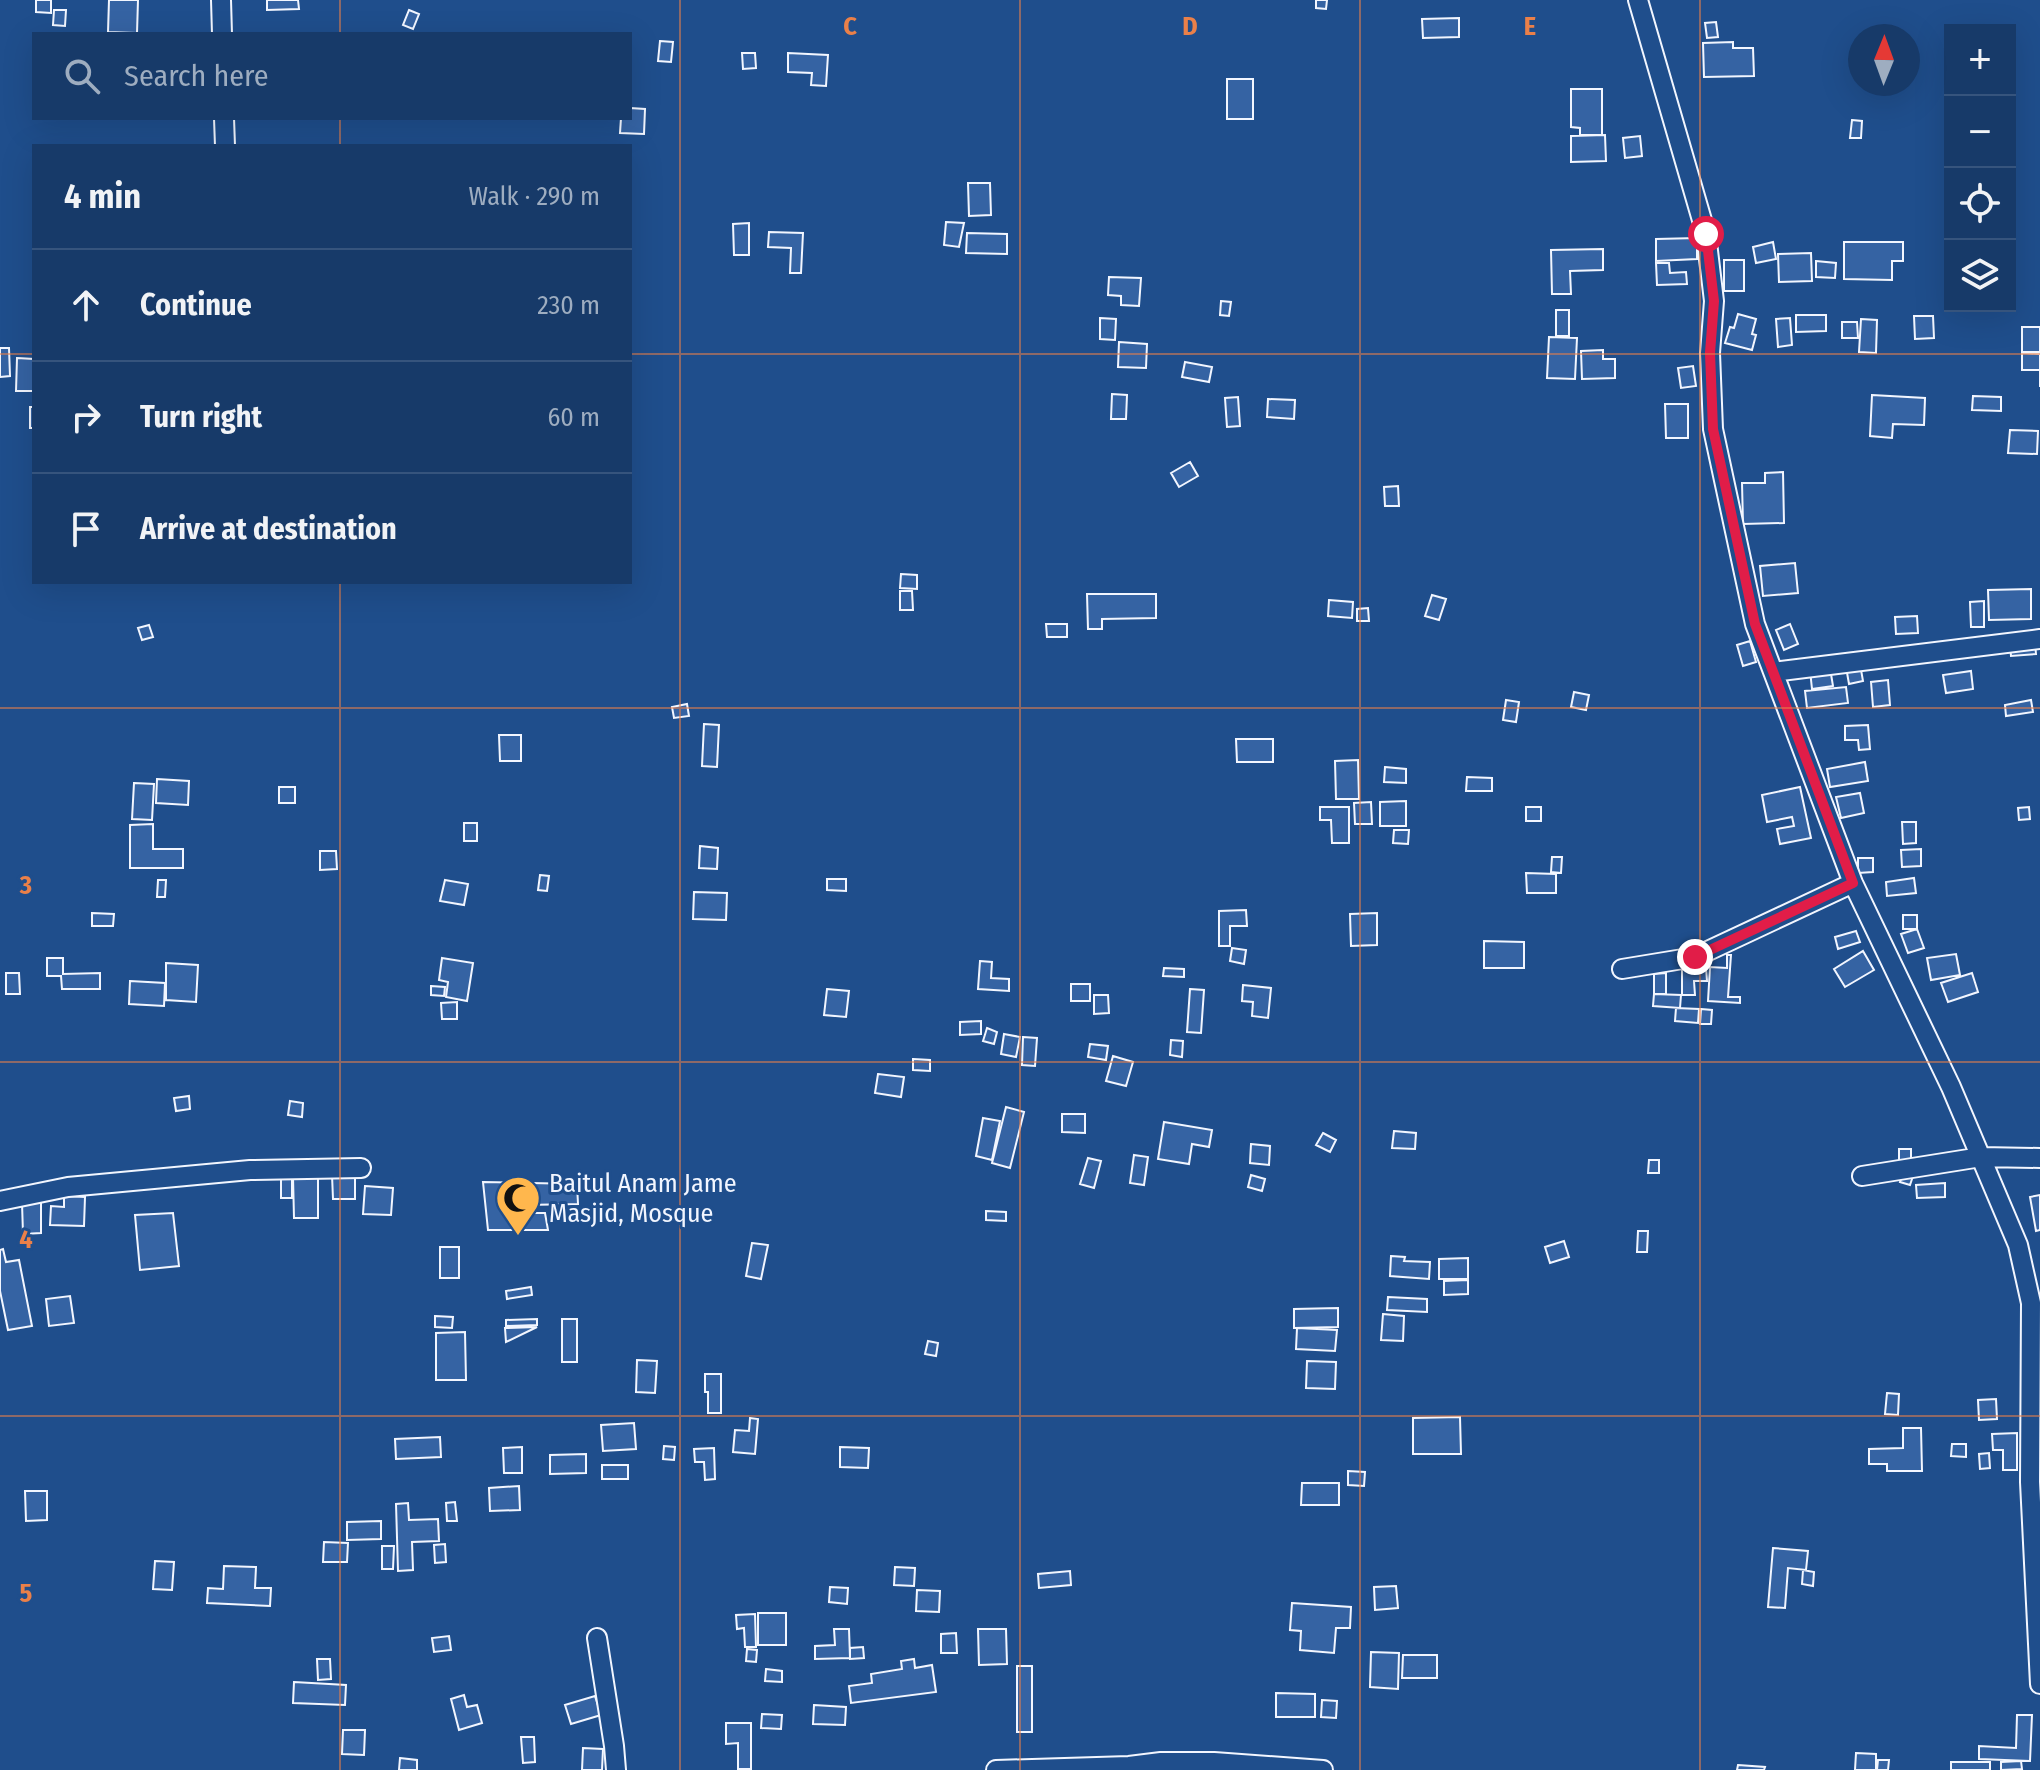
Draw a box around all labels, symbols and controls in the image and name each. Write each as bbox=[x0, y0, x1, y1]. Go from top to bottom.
text: C bbox=[843, 11, 857, 42]
text: D bbox=[1182, 11, 1198, 42]
text: E bbox=[1524, 11, 1536, 42]
north arrow bbox=[1848, 24, 1920, 96]
map controls bbox=[1944, 24, 2016, 312]
button: + bbox=[1944, 24, 2016, 96]
search box bbox=[32, 32, 632, 120]
icon: search bbox=[60, 54, 104, 98]
text: Search here bbox=[124, 58, 269, 94]
button: − bbox=[1944, 96, 2016, 168]
button: locate bbox=[1944, 168, 2016, 240]
text: 4 min bbox=[64, 176, 141, 217]
text: Walk · 290 m bbox=[469, 181, 600, 212]
route start bbox=[1688, 216, 1724, 252]
button: layers bbox=[1944, 240, 2016, 312]
icon: ahead bbox=[64, 283, 108, 327]
text: Continue bbox=[140, 287, 252, 323]
text: 230 m bbox=[537, 290, 600, 321]
icon: right bbox=[64, 395, 108, 439]
text: Turn right bbox=[140, 399, 262, 435]
text: 60 m bbox=[547, 402, 600, 433]
icon: arrive bbox=[64, 507, 108, 551]
text: Arrive at destination bbox=[140, 511, 397, 547]
text: 3 bbox=[19, 870, 32, 901]
route end bbox=[1677, 939, 1713, 975]
place label: Baitul Anam Jame Masjid, Mosque bbox=[549, 1168, 737, 1229]
mosque icon: Baitul Anam Jame Masjid, Mosque bbox=[494, 1174, 542, 1237]
text: 4 bbox=[19, 1224, 33, 1255]
text: 5 bbox=[20, 1578, 33, 1609]

